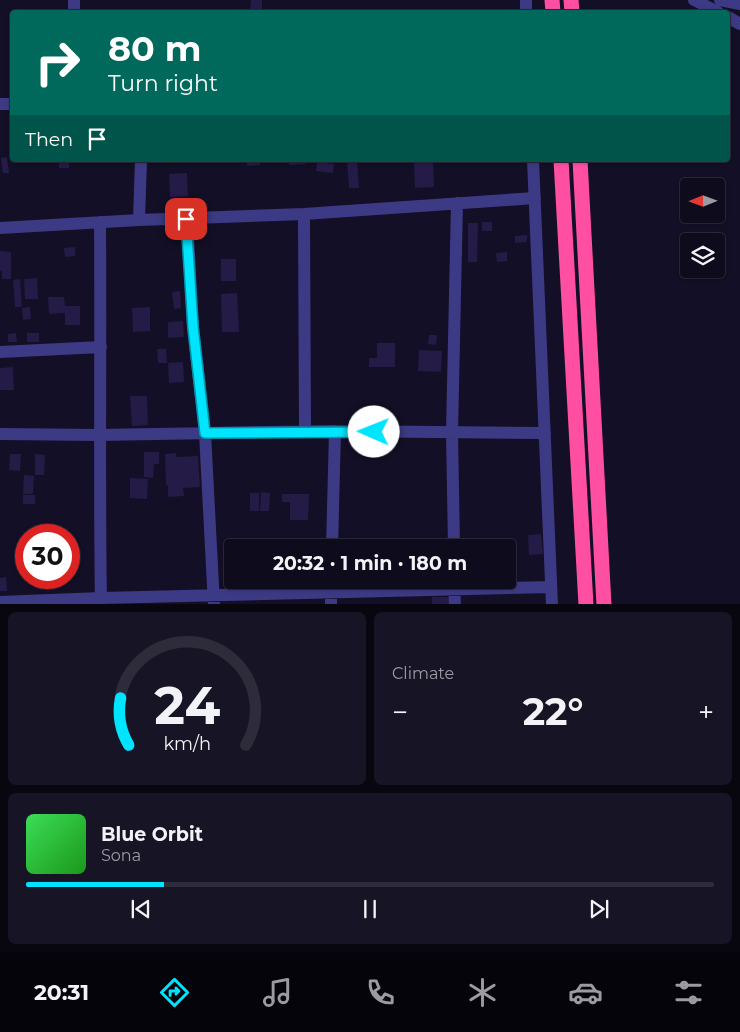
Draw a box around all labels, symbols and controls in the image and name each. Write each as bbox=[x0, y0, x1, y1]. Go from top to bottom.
text: 80 m bbox=[108, 27, 202, 70]
icon: right bbox=[25, 30, 90, 95]
text: Turn right bbox=[108, 70, 218, 97]
icon: arrive bbox=[83, 125, 111, 153]
text: Then bbox=[25, 128, 73, 151]
north arrow bbox=[680, 178, 725, 222]
map controls bbox=[680, 178, 725, 278]
pin bbox=[165, 198, 207, 240]
icon: arrive bbox=[172, 205, 200, 233]
button: layers bbox=[680, 233, 725, 278]
position arrow bbox=[347, 405, 399, 457]
speed limit sign: 30 bbox=[15, 524, 80, 589]
text: 20:32 · 1 min · 180 m bbox=[273, 552, 467, 575]
text: Climate bbox=[392, 664, 454, 683]
text: 24 bbox=[154, 674, 220, 737]
text: 22° bbox=[523, 688, 583, 735]
text: − bbox=[392, 695, 408, 729]
text: + bbox=[698, 695, 714, 729]
text: km/h bbox=[163, 733, 211, 754]
text: Blue Orbit bbox=[101, 823, 203, 846]
text: Sona bbox=[101, 846, 141, 865]
icon: previous bbox=[127, 895, 155, 923]
icon: pause bbox=[356, 895, 384, 923]
icon: next bbox=[585, 895, 613, 923]
icon: directions bbox=[157, 975, 192, 1010]
icon: music bbox=[260, 975, 295, 1010]
icon: phone bbox=[363, 975, 398, 1010]
icon: climate bbox=[465, 975, 500, 1010]
icon: car bbox=[568, 975, 603, 1010]
icon: filters bbox=[671, 975, 706, 1010]
text: 20:31 bbox=[34, 979, 89, 1006]

